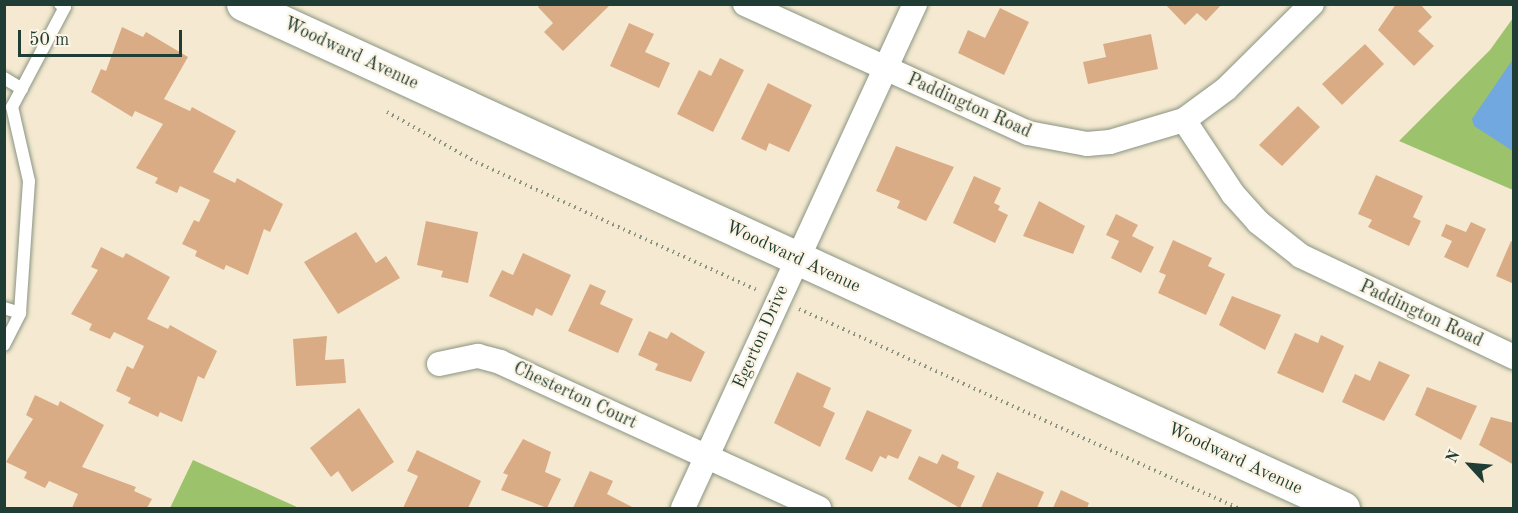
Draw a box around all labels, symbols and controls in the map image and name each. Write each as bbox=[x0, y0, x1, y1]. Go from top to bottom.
street label: Woodward Avenue bbox=[280, 13, 422, 95]
scale bar bbox=[21, 18, 184, 56]
text: 50 m bbox=[29, 31, 69, 49]
street label: Paddington Road bbox=[904, 69, 1034, 143]
street label: Woodward Avenue bbox=[722, 216, 864, 298]
street label: Paddington Road bbox=[1356, 276, 1486, 352]
street label: Egerton Drive bbox=[729, 282, 793, 392]
street label: Chesterton Court bbox=[510, 358, 640, 434]
street label: Woodward Avenue bbox=[1164, 418, 1306, 500]
north arrow bbox=[1440, 435, 1500, 495]
text: N bbox=[1444, 448, 1464, 466]

